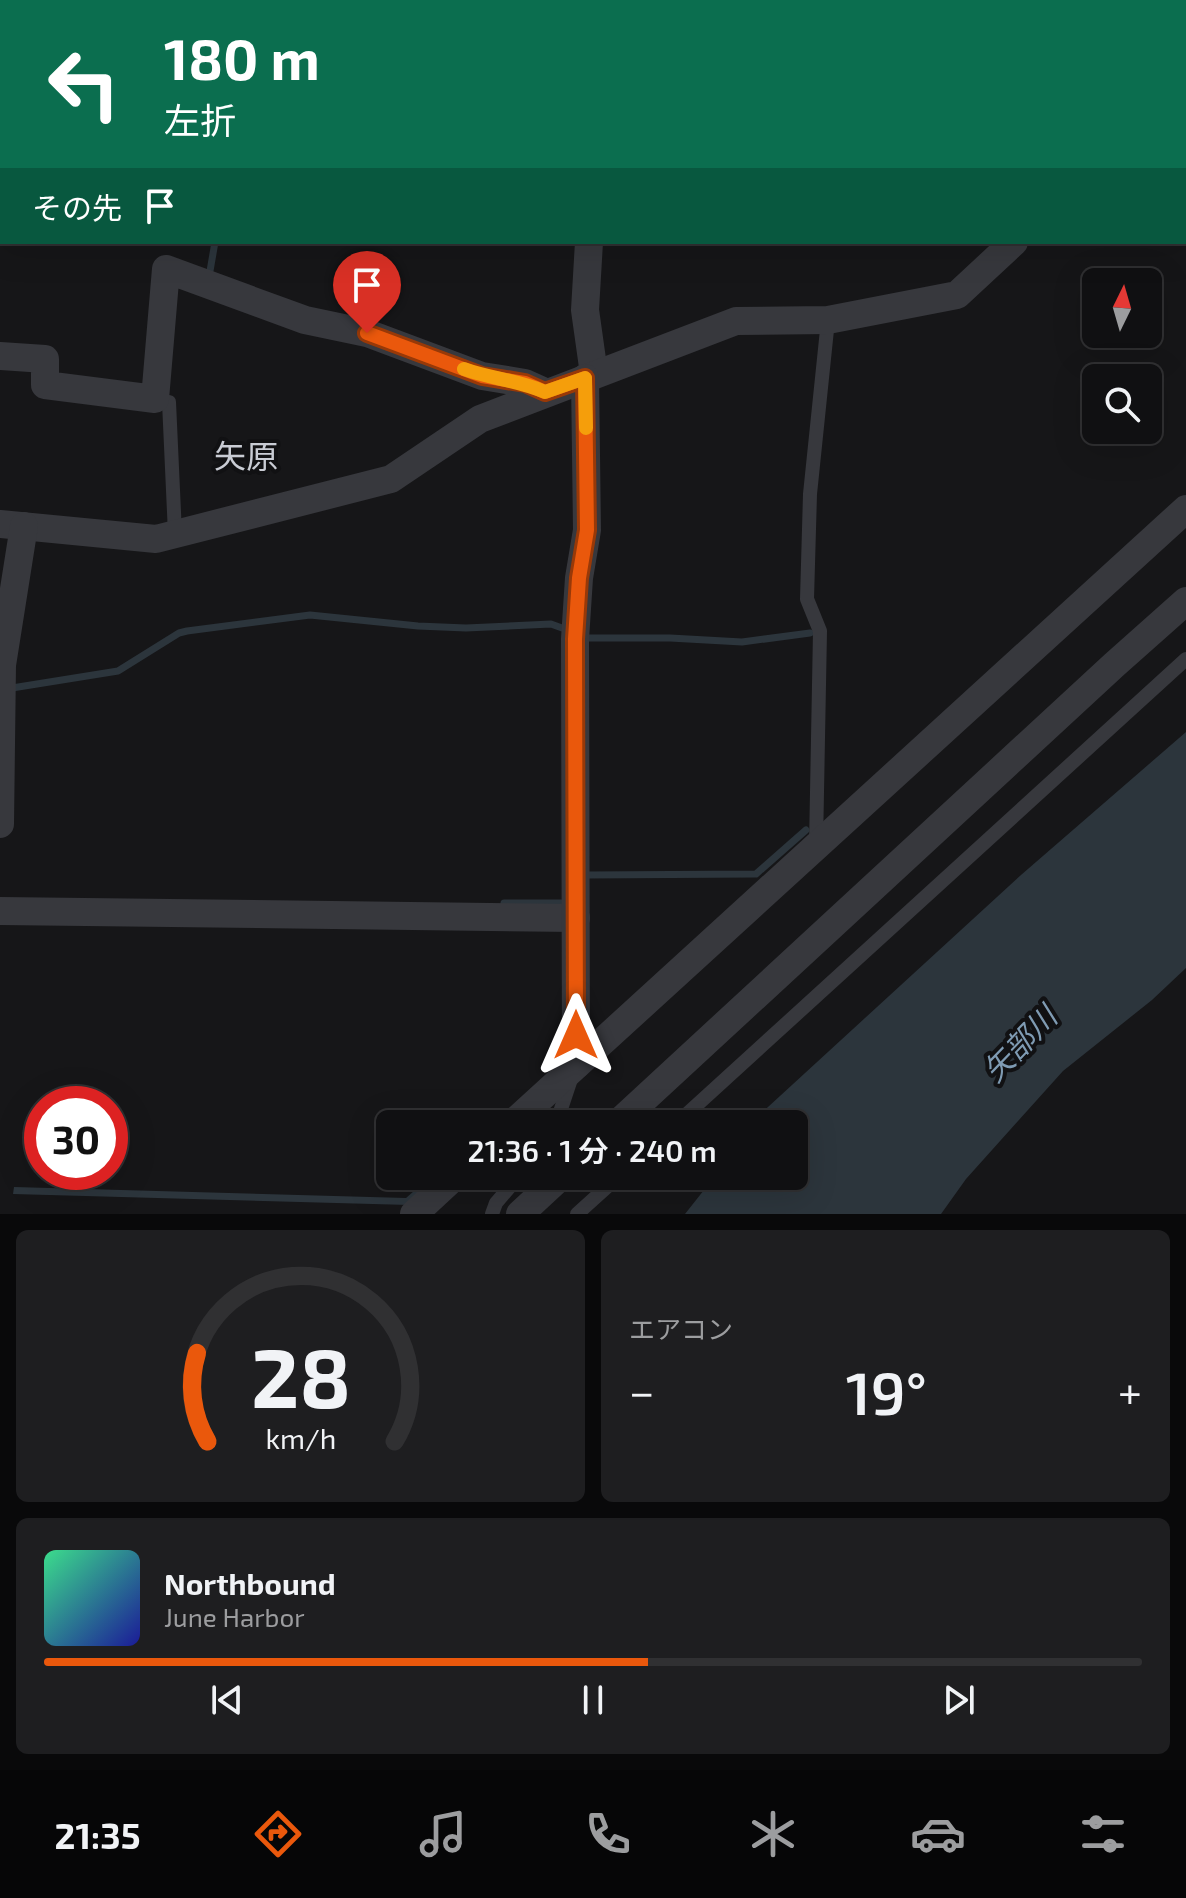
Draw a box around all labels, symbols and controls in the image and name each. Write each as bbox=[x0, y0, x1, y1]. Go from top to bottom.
text: 180 m bbox=[164, 24, 320, 91]
icon: left bbox=[32, 32, 136, 136]
text: 左折 bbox=[164, 98, 236, 141]
icon: arrive bbox=[138, 184, 182, 228]
text: その先 bbox=[32, 189, 122, 225]
pin bbox=[333, 251, 401, 333]
icon: arrive bbox=[345, 263, 389, 307]
north arrow bbox=[1082, 268, 1162, 348]
map controls bbox=[1082, 268, 1162, 444]
button: search bbox=[1082, 364, 1162, 444]
district label: 矢原 bbox=[214, 436, 278, 474]
position arrow bbox=[534, 993, 618, 1077]
water label: 矢部川 bbox=[975, 996, 1065, 1088]
speed limit sign: 30 bbox=[24, 1086, 128, 1190]
text: 21:36 · 1 分 · 240 m bbox=[467, 1132, 717, 1168]
text: エアコン bbox=[629, 1313, 733, 1344]
text: 28 bbox=[250, 1325, 351, 1425]
text: 19° bbox=[846, 1355, 927, 1427]
text: − bbox=[629, 1364, 655, 1417]
text: + bbox=[1118, 1364, 1142, 1417]
text: km/h bbox=[265, 1420, 336, 1455]
text: Northbound bbox=[164, 1565, 336, 1601]
text: June Harbor bbox=[164, 1601, 305, 1632]
icon: previous bbox=[205, 1678, 249, 1722]
icon: pause bbox=[571, 1678, 615, 1722]
icon: next bbox=[937, 1678, 981, 1722]
icon: directions bbox=[250, 1806, 306, 1862]
icon: music bbox=[415, 1806, 471, 1862]
icon: phone bbox=[580, 1806, 636, 1862]
icon: climate bbox=[745, 1806, 801, 1862]
icon: car bbox=[910, 1806, 966, 1862]
icon: filters bbox=[1075, 1806, 1131, 1862]
text: 21:35 bbox=[55, 1813, 141, 1856]

